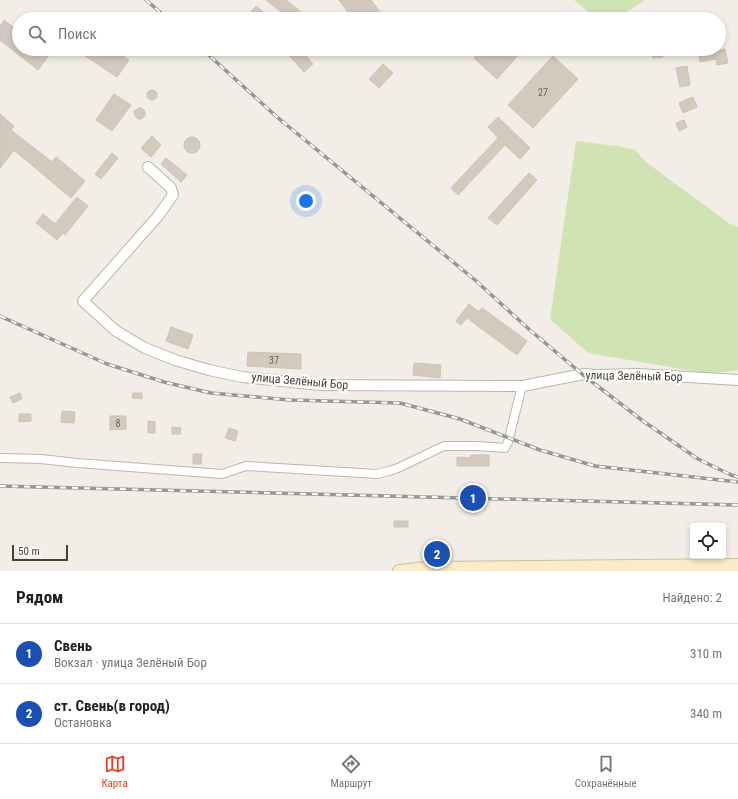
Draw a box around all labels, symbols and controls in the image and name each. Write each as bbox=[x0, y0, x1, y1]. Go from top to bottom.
search box bbox=[12, 12, 726, 56]
icon: search bbox=[26, 23, 48, 45]
text: Поиск bbox=[58, 25, 97, 43]
house number: 27 bbox=[538, 87, 548, 98]
your location bbox=[296, 191, 316, 211]
house number: 37 bbox=[269, 355, 279, 366]
street label: улица Зелёный Бор bbox=[585, 368, 683, 384]
street label: улица Зелёный Бор bbox=[251, 370, 349, 392]
house number: 8 bbox=[116, 418, 121, 429]
pin: 1 bbox=[460, 483, 486, 513]
map controls bbox=[690, 523, 726, 559]
button: locate bbox=[690, 523, 726, 559]
pin: 2 bbox=[424, 539, 450, 569]
scale bar bbox=[12, 543, 68, 562]
text: 50 m bbox=[18, 545, 40, 558]
text: Рядом bbox=[16, 587, 63, 607]
text: Найдено: 2 bbox=[662, 590, 722, 605]
text: Свень bbox=[54, 637, 92, 655]
text: 1 bbox=[26, 646, 32, 661]
text: 310 m bbox=[690, 646, 722, 661]
text: Вокзал · улица Зелёный Бор bbox=[54, 655, 207, 670]
text: ст. Свень(в город) bbox=[54, 697, 170, 715]
text: 2 bbox=[26, 706, 32, 721]
text: 340 m bbox=[690, 706, 722, 721]
text: Остановка bbox=[54, 715, 112, 730]
tab: Карта bbox=[101, 753, 128, 790]
tab: Маршрут bbox=[331, 753, 372, 790]
tab: Сохранённые bbox=[575, 753, 637, 790]

